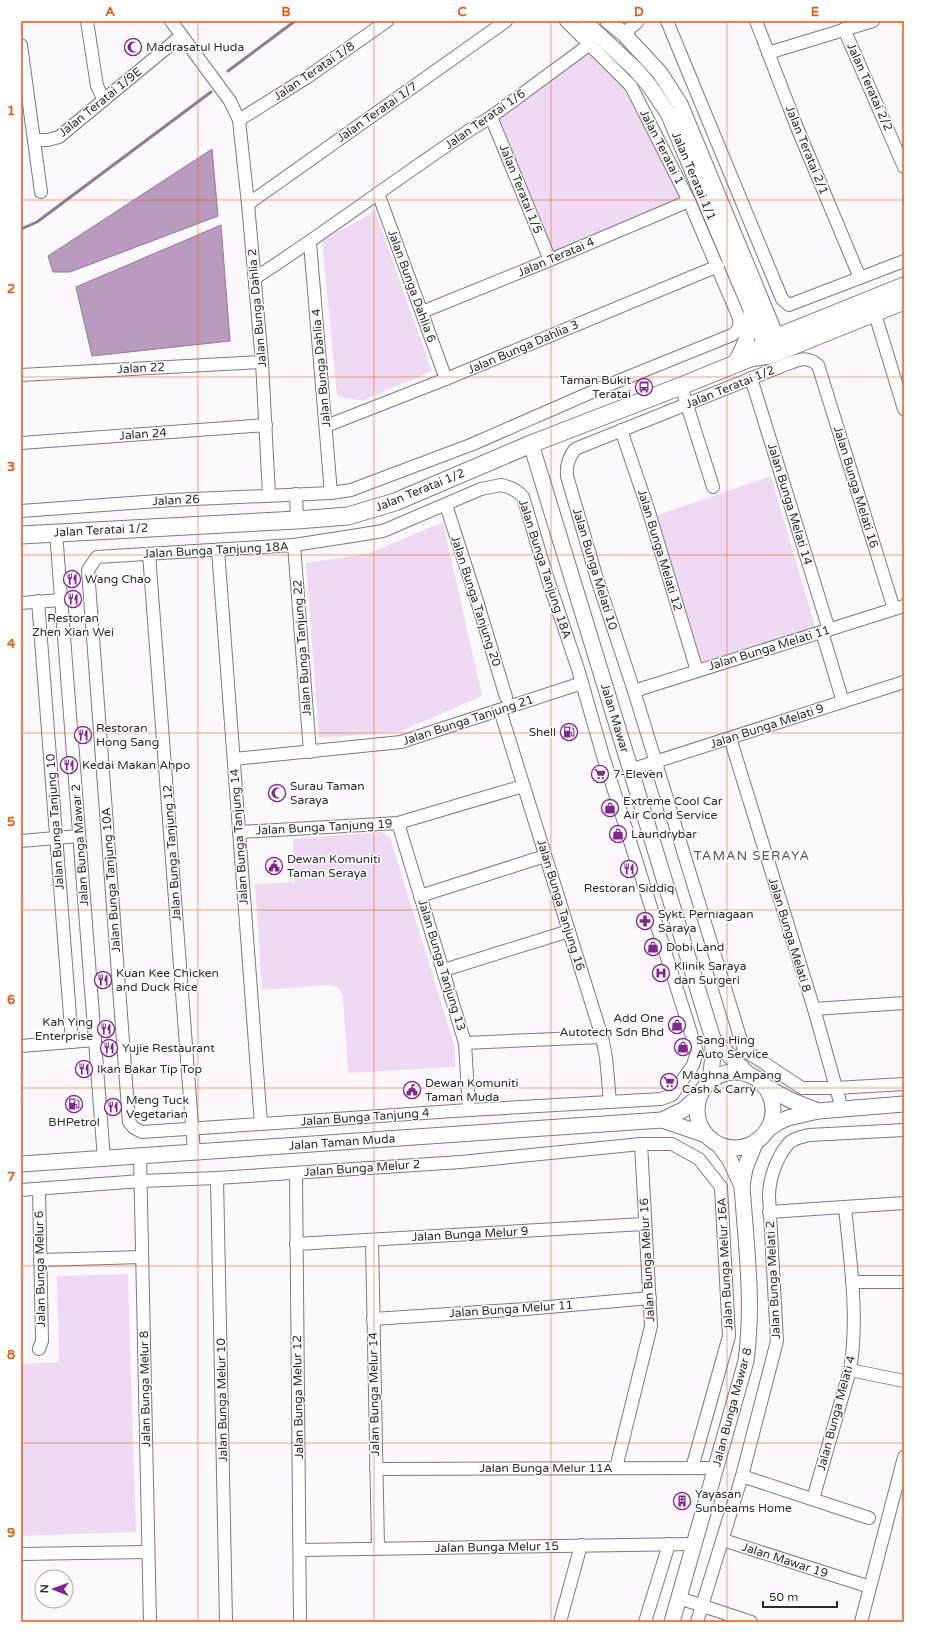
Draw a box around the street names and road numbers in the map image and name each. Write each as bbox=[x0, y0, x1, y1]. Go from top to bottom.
street label: Jalan Teratai 1/8 bbox=[271, 39, 357, 103]
street label: Jalan Teratai 2/2 bbox=[844, 41, 896, 133]
street label: Jalan Teratai 1/9E bbox=[56, 64, 144, 140]
street label: Jalan Teratai 1/7 bbox=[334, 79, 420, 145]
street label: Jalan Teratai 1/6 bbox=[442, 86, 528, 152]
street label: Jalan Teratai 2/1 bbox=[783, 103, 831, 197]
street label: Jalan Teratai 1 bbox=[637, 107, 687, 187]
street label: Jalan Teratai 1/1 bbox=[669, 130, 719, 222]
street label: Jalan Teratai 1/5 bbox=[497, 142, 545, 236]
street label: Jalan Bunga Dahlia 6 bbox=[385, 228, 439, 344]
street label: Jalan Teratai 4 bbox=[516, 234, 597, 279]
street label: Jalan Bunga Dahlia 2 bbox=[245, 248, 269, 368]
street label: Jalan Bunga Dahlia 4 bbox=[309, 308, 333, 428]
street label: Jalan Bunga Dahlia 3 bbox=[465, 317, 581, 377]
street label: Jalan 22 bbox=[117, 360, 165, 376]
street label: Jalan Teratai 1/2 bbox=[683, 363, 777, 411]
street label: Jalan 24 bbox=[119, 425, 168, 443]
street label: Jalan Bunga Melati 16 bbox=[831, 425, 881, 549]
street label: Jalan Bunga Melati 14 bbox=[765, 442, 815, 567]
street label: Jalan Teratai 1/2 bbox=[373, 466, 467, 514]
street label: Jalan Bunga Melati 12 bbox=[635, 488, 685, 612]
street label: Jalan 26 bbox=[152, 492, 200, 508]
street label: Jalan Bunga Tanjung 18A bbox=[516, 498, 574, 640]
street label: Jalan Bunga Melati 10 bbox=[570, 507, 620, 632]
street label: Jalan Teratai 1/2 bbox=[53, 521, 149, 539]
street label: Jalan Bunga Tanjung 20 bbox=[448, 534, 504, 669]
street label: Jalan Bunga Tanjung 18A bbox=[143, 539, 289, 561]
street label: Jalan Bunga Tanjung 22 bbox=[290, 579, 314, 717]
street label: Jalan Bunga Melati 11 bbox=[707, 623, 831, 673]
street label: Jalan Mawar bbox=[598, 682, 632, 755]
street label: Jalan Bunga Tanjung 21 bbox=[401, 692, 535, 748]
street label: Jalan Bunga Melati 9 bbox=[708, 701, 826, 751]
street label: Jalan Bunga Tanjung 10 bbox=[43, 753, 67, 891]
street label: Jalan Bunga Tanjung 14 bbox=[227, 768, 251, 906]
street label: Jalan Bunga Mawar 2 bbox=[69, 783, 91, 907]
street label: Jalan Bunga Tanjung 12 bbox=[160, 784, 184, 922]
street label: Jalan Bunga Tanjung 10A bbox=[99, 807, 123, 953]
street label: Jalan Bunga Tanjung 19 bbox=[255, 816, 393, 838]
street label: Jalan Bunga Tanjung 16 bbox=[534, 838, 588, 972]
street label: Jalan Bunga Melati 8 bbox=[766, 876, 814, 994]
street label: Jalan Bunga Tanjung 13 bbox=[415, 898, 469, 1032]
street label: Jalan Bunga Tanjung 4 bbox=[300, 1105, 430, 1128]
street label: Jalan Taman Muda bbox=[288, 1131, 396, 1153]
street label: Jalan Bunga Melur 2 bbox=[303, 1157, 421, 1179]
street label: Jalan Bunga Melur 16A bbox=[715, 1197, 735, 1331]
street label: Jalan Bunga Melur 16 bbox=[637, 1198, 657, 1322]
street label: Jalan Bunga Melur 6 bbox=[32, 1211, 48, 1327]
street label: Jalan Bunga Melati 2 bbox=[763, 1220, 783, 1340]
street label: Jalan Bunga Melur 9 bbox=[411, 1224, 529, 1244]
street label: Jalan Bunga Melur 11 bbox=[449, 1298, 573, 1320]
street label: Jalan Bunga Melur 8 bbox=[137, 1331, 153, 1447]
street label: Jalan Bunga Melur 14 bbox=[366, 1331, 382, 1456]
street label: Jalan Bunga Melur 12 bbox=[290, 1335, 306, 1459]
street label: Jalan Bunga Melur 10 bbox=[214, 1337, 230, 1462]
street label: Jalan Bunga Mawar 8 bbox=[709, 1346, 755, 1468]
street label: Jalan Bunga Melati 4 bbox=[814, 1353, 858, 1472]
street label: Jalan Bunga Melur 11A bbox=[479, 1461, 613, 1475]
street label: Jalan Bunga Melur 15 bbox=[435, 1539, 559, 1555]
street label: Jalan Mawar 19 bbox=[740, 1539, 830, 1581]

